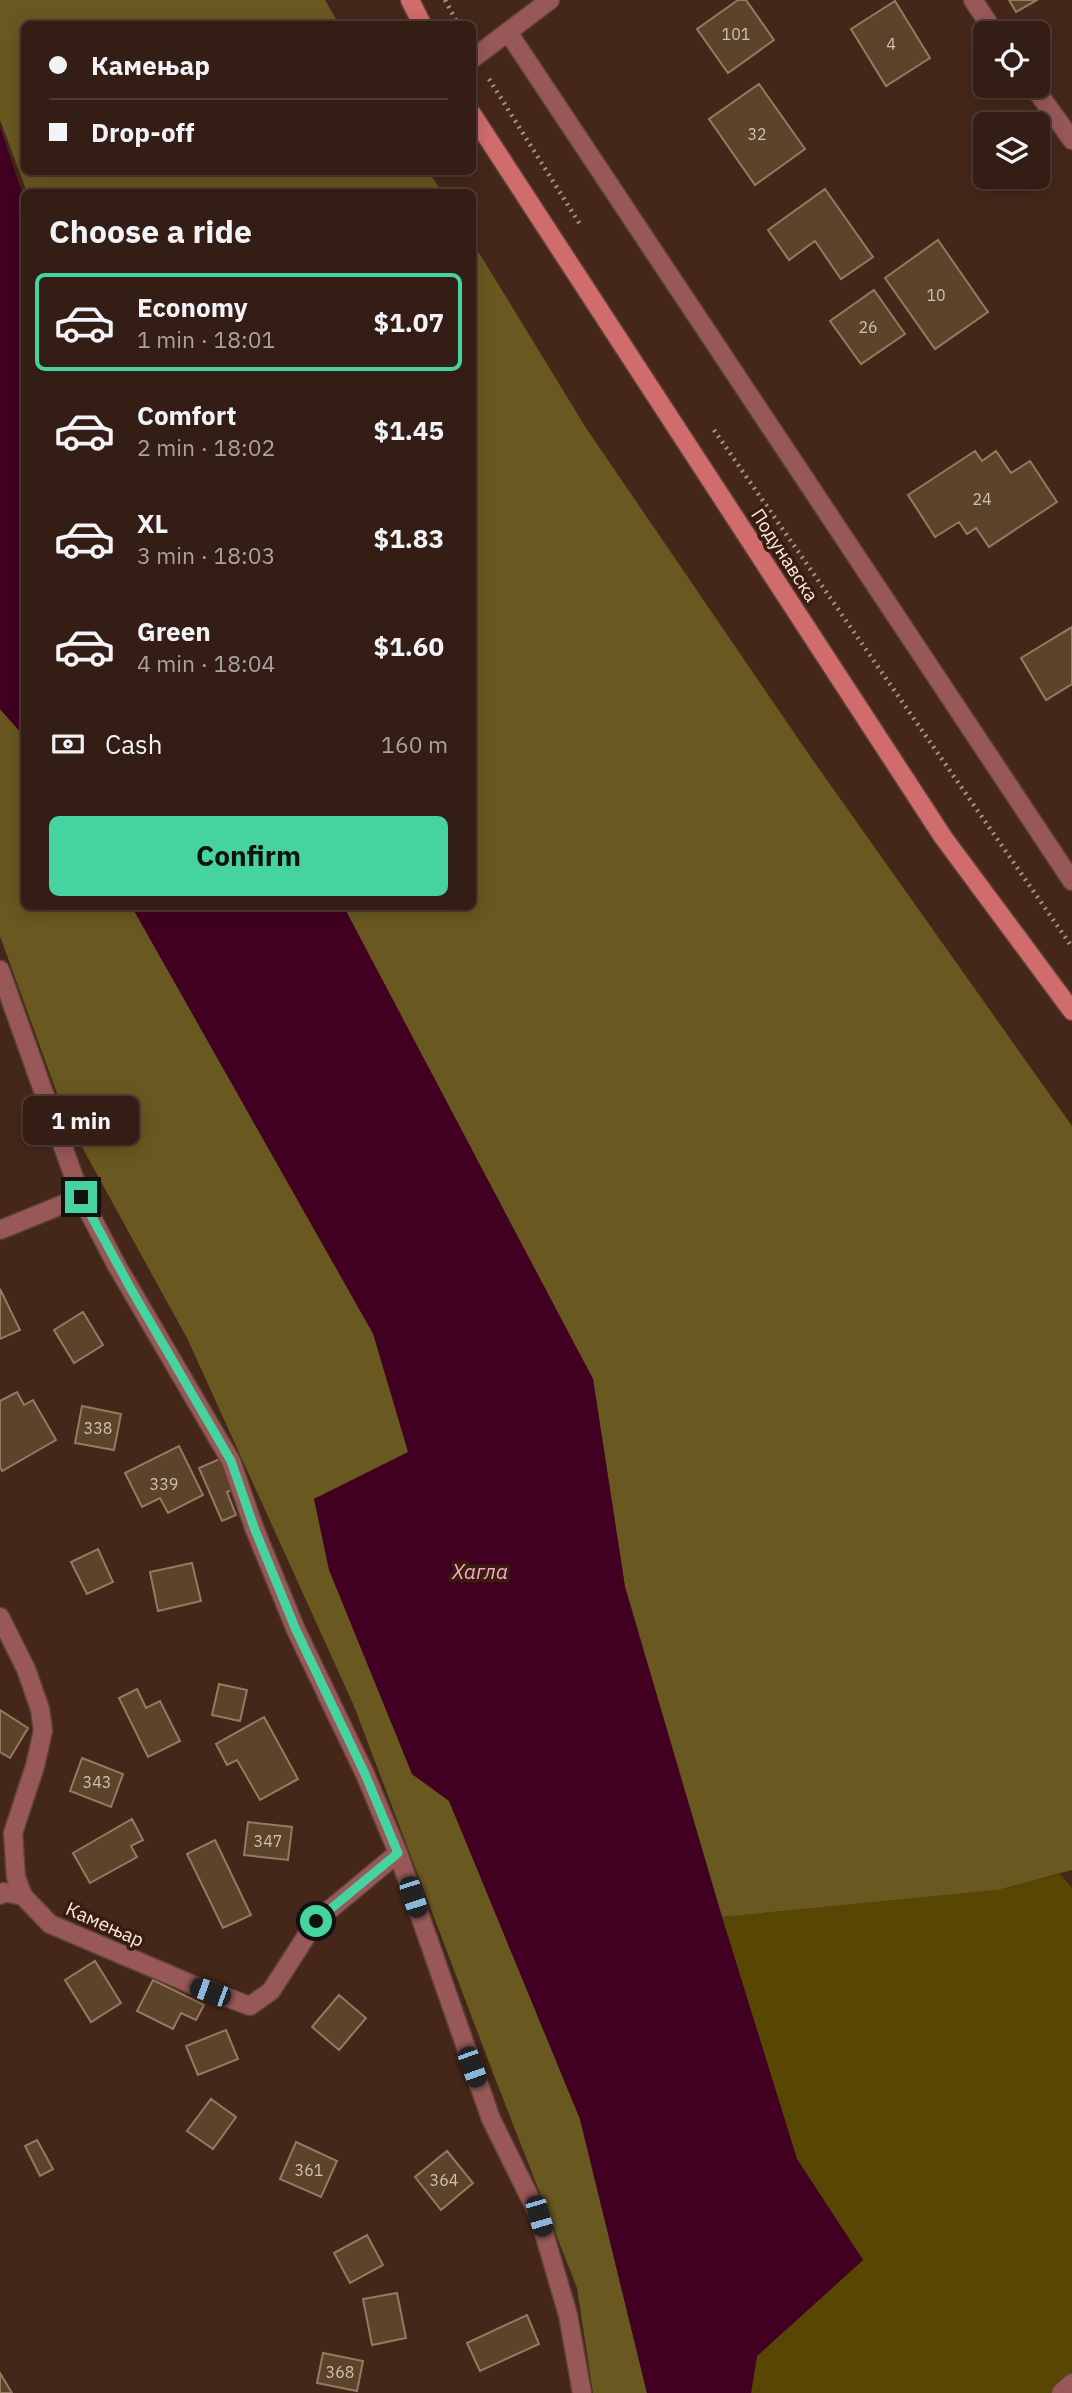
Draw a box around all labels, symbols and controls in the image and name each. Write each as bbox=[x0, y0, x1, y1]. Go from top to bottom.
map controls bbox=[973, 21, 1050, 189]
button: locate bbox=[973, 21, 1050, 98]
house number: 101 bbox=[722, 24, 750, 44]
house number: 4 bbox=[886, 34, 896, 54]
text: Камењар bbox=[91, 48, 210, 82]
button: layers bbox=[973, 112, 1050, 189]
text: Drop-off bbox=[91, 115, 194, 149]
house number: 32 bbox=[747, 124, 767, 144]
text: Choose a ride bbox=[49, 210, 252, 252]
house number: 10 bbox=[926, 285, 946, 305]
text: Economy bbox=[137, 290, 248, 324]
icon: car bbox=[53, 291, 116, 354]
text: $1.07 bbox=[374, 305, 444, 339]
house number: 26 bbox=[858, 317, 878, 337]
text: 1 min · 18:01 bbox=[137, 324, 275, 354]
text: Comfort bbox=[137, 398, 236, 432]
icon: car bbox=[53, 399, 116, 462]
text: $1.45 bbox=[374, 413, 444, 447]
text: 2 min · 18:02 bbox=[137, 432, 275, 462]
house number: 24 bbox=[972, 489, 992, 509]
street label: Подунавска bbox=[746, 504, 824, 606]
text: XL bbox=[137, 506, 168, 540]
icon: car bbox=[53, 507, 116, 570]
text: $1.83 bbox=[374, 521, 444, 555]
text: 3 min · 18:03 bbox=[137, 540, 275, 570]
text: Green bbox=[137, 614, 211, 648]
icon: car bbox=[53, 615, 116, 678]
text: $1.60 bbox=[374, 629, 444, 663]
text: 4 min · 18:04 bbox=[137, 648, 275, 678]
icon: cash bbox=[49, 725, 87, 763]
text: Cash bbox=[105, 727, 162, 761]
text: 160 m bbox=[381, 729, 448, 759]
button: Confirm bbox=[49, 816, 448, 896]
callout: 1 min bbox=[23, 1096, 139, 1144]
text: 1 min bbox=[51, 1105, 111, 1135]
route end bbox=[65, 1181, 97, 1213]
house number: 338 bbox=[84, 1418, 112, 1438]
house number: 339 bbox=[150, 1474, 178, 1494]
water label: Хагла bbox=[451, 1557, 508, 1585]
house number: 343 bbox=[83, 1772, 111, 1792]
house number: 347 bbox=[254, 1831, 282, 1851]
car bbox=[397, 1874, 430, 1920]
street label: Камењар bbox=[62, 1896, 148, 1952]
route start bbox=[300, 1905, 332, 1937]
car bbox=[187, 1975, 234, 2009]
car bbox=[455, 2044, 490, 2090]
house number: 361 bbox=[295, 2160, 323, 2180]
house number: 364 bbox=[430, 2170, 458, 2190]
car bbox=[524, 2193, 555, 2239]
house number: 368 bbox=[326, 2362, 354, 2382]

